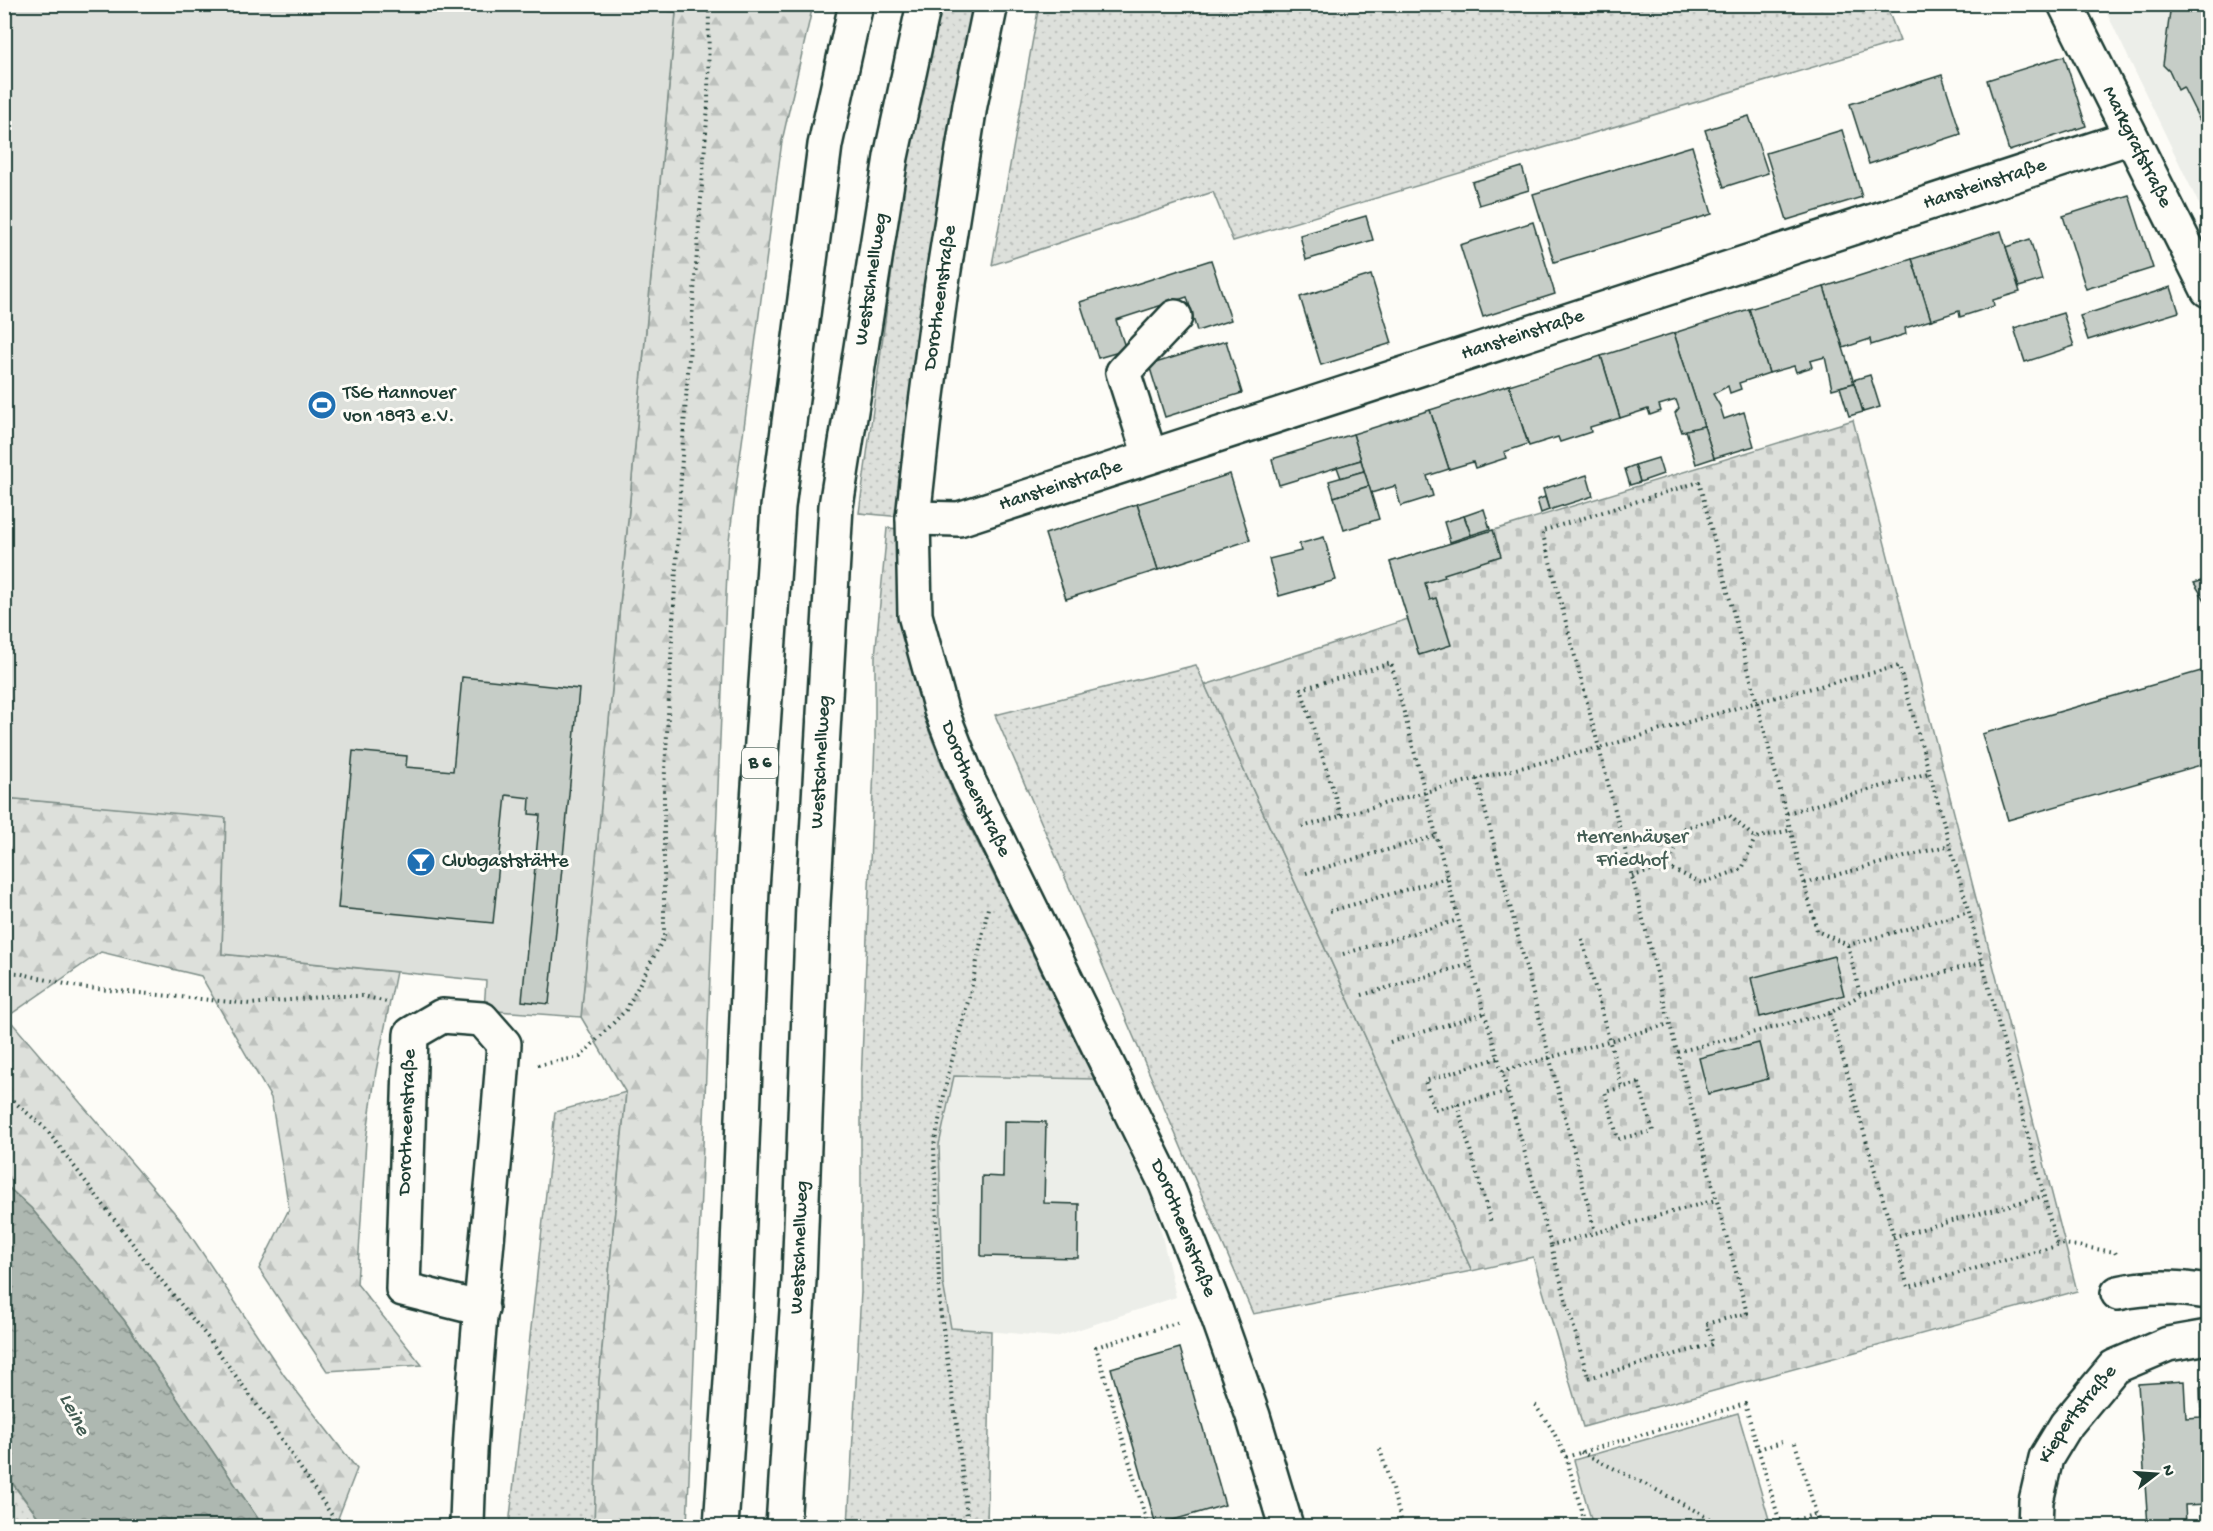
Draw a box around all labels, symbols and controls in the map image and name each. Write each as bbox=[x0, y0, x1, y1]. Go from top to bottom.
street label: Markgrafstraße bbox=[2097, 82, 2177, 212]
street label: Hansteinstraße bbox=[1920, 154, 2050, 215]
street label: Westschnellweg bbox=[850, 211, 894, 347]
street label: Dorotheenstraße bbox=[919, 223, 963, 374]
street label: Hansteinstraße bbox=[1458, 304, 1588, 366]
place label: TSG Hannover von 1893 e.V. bbox=[342, 383, 457, 429]
sports icon: TSG Hannover von 1893 e.V. bbox=[306, 389, 338, 421]
street label: Hansteinstraße bbox=[996, 455, 1126, 517]
street label: Westschnellweg bbox=[806, 695, 837, 829]
street label: Dorotheenstraße bbox=[934, 716, 1016, 861]
road number: B 6 bbox=[742, 748, 778, 778]
park label: Herrenhäuser Friedhof bbox=[1576, 827, 1690, 873]
bar icon: Clubgaststätte bbox=[405, 846, 437, 878]
place label: Clubgaststätte bbox=[442, 851, 569, 874]
street label: Dorotheenstraße bbox=[394, 1048, 422, 1197]
street label: Dorotheenstraße bbox=[1143, 1154, 1221, 1301]
street label: Westschnellweg bbox=[785, 1180, 814, 1315]
street label: Kiepertstraße bbox=[2034, 1360, 2122, 1468]
water label: Leine bbox=[52, 1390, 95, 1441]
north arrow bbox=[2126, 1444, 2186, 1504]
text: N bbox=[2156, 1463, 2178, 1479]

